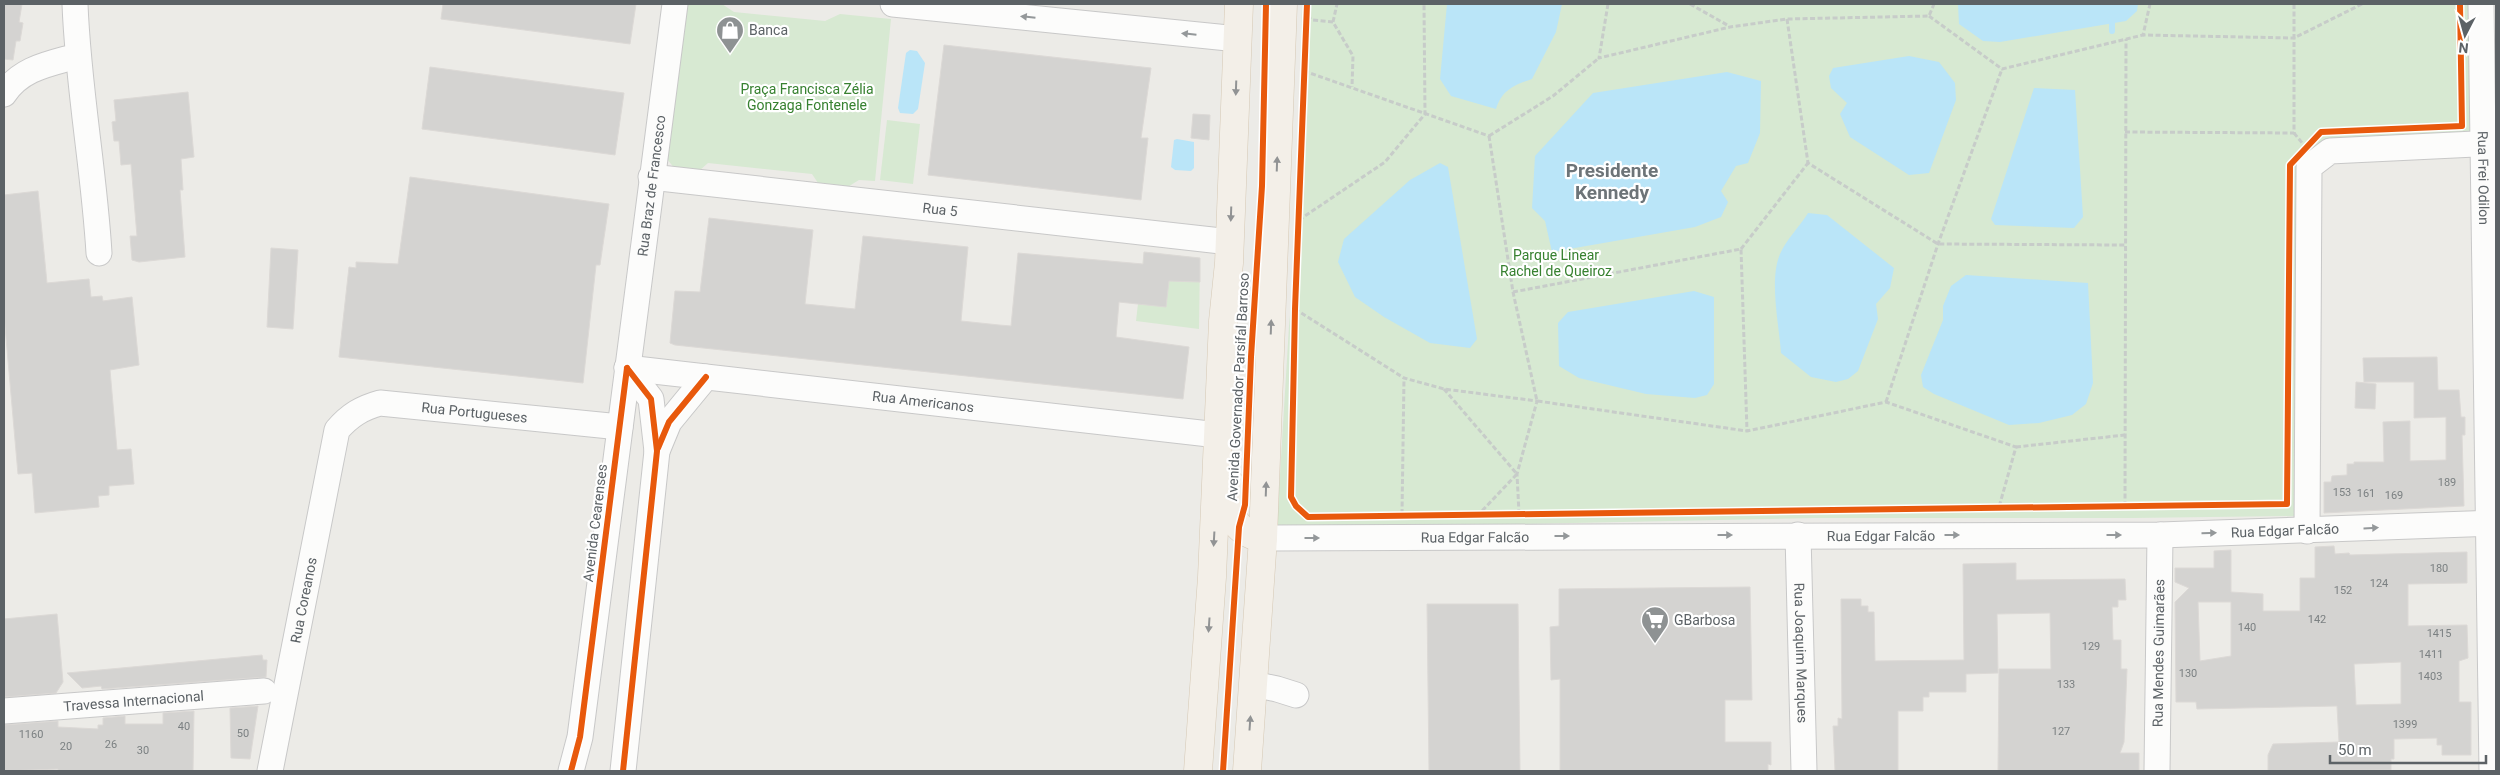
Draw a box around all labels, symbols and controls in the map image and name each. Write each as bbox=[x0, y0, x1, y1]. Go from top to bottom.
north arrow bbox=[2440, 10, 2490, 60]
one-way arrow bbox=[1020, 13, 1036, 21]
shop icon: Banca bbox=[715, 15, 745, 54]
place label: Banca bbox=[749, 22, 788, 38]
one-way arrow bbox=[1181, 30, 1197, 38]
text: N bbox=[2458, 39, 2469, 56]
one-way arrow bbox=[1232, 80, 1240, 96]
park label: Praça Francisca Zélia Gonzaga Fontenele bbox=[740, 81, 874, 113]
street label: Rua Braz de Francesco bbox=[634, 114, 669, 257]
street label: Rua Frei Odilon bbox=[2475, 131, 2492, 225]
one-way arrow bbox=[1274, 156, 1282, 172]
district label: Presidente Kennedy bbox=[1566, 159, 1658, 204]
street label: Rua 5 bbox=[922, 200, 959, 219]
one-way arrow bbox=[1226, 207, 1234, 223]
park label: Parque Linear Rachel de Queiroz bbox=[1500, 247, 1612, 279]
street label: Avenida Governador Parsifal Barroso bbox=[1224, 272, 1252, 502]
one-way arrow bbox=[1268, 319, 1276, 335]
street label: Rua Americanos bbox=[871, 388, 975, 415]
street label: Rua Portugueses bbox=[421, 399, 528, 426]
street label: Avenida Cearenses bbox=[580, 463, 610, 583]
house number: 189 bbox=[2438, 476, 2456, 489]
one-way arrow bbox=[1262, 481, 1270, 497]
house number: 153 bbox=[2333, 486, 2351, 499]
house number: 161 bbox=[2357, 487, 2375, 500]
house number: 169 bbox=[2385, 489, 2403, 502]
street label: Rua Edgar Falcão bbox=[2230, 521, 2339, 540]
one-way arrow bbox=[2363, 524, 2379, 532]
street label: Rua Edgar Falcão bbox=[1827, 528, 1935, 544]
street label: Rua Edgar Falcão bbox=[1421, 529, 1529, 545]
one-way arrow bbox=[2201, 529, 2217, 537]
one-way arrow bbox=[1209, 531, 1217, 547]
one-way arrow bbox=[1717, 531, 1733, 539]
one-way arrow bbox=[1944, 531, 1960, 539]
one-way arrow bbox=[2107, 531, 2123, 539]
one-way arrow bbox=[1554, 532, 1570, 540]
one-way arrow bbox=[1304, 534, 1320, 542]
street label: Rua Coreanos bbox=[287, 556, 320, 645]
house number: 180 bbox=[2430, 562, 2448, 575]
house number: 124 bbox=[2370, 577, 2388, 590]
street label: Rua Mendes Guimarães bbox=[2150, 579, 2167, 727]
street label: Rua Joaquim Marques bbox=[1791, 583, 1811, 723]
house number: 152 bbox=[2334, 584, 2352, 597]
supermarket icon: GBarbosa bbox=[1640, 605, 1670, 644]
place label: GBarbosa bbox=[1674, 612, 1735, 628]
house number: 142 bbox=[2308, 613, 2326, 626]
one-way arrow bbox=[1204, 617, 1212, 633]
house number: 140 bbox=[2238, 621, 2256, 634]
house number: 1415 bbox=[2427, 627, 2451, 640]
house number: 129 bbox=[2082, 640, 2100, 653]
house number: 1411 bbox=[2419, 648, 2443, 661]
house number: 130 bbox=[2179, 667, 2197, 680]
house number: 1403 bbox=[2418, 670, 2442, 683]
house number: 133 bbox=[2057, 678, 2075, 691]
street label: Travessa Internacional bbox=[63, 688, 204, 714]
one-way arrow bbox=[1247, 714, 1255, 730]
house number: 1399 bbox=[2393, 718, 2417, 731]
house number: 40 bbox=[178, 720, 190, 733]
house number: 127 bbox=[2052, 725, 2070, 738]
house number: 50 bbox=[237, 727, 249, 740]
house number: 1160 bbox=[19, 728, 43, 741]
scale bar bbox=[2330, 732, 2486, 764]
house number: 26 bbox=[105, 738, 117, 751]
house number: 20 bbox=[60, 740, 72, 753]
text: 50 m bbox=[2338, 741, 2372, 759]
house number: 30 bbox=[137, 744, 149, 757]

